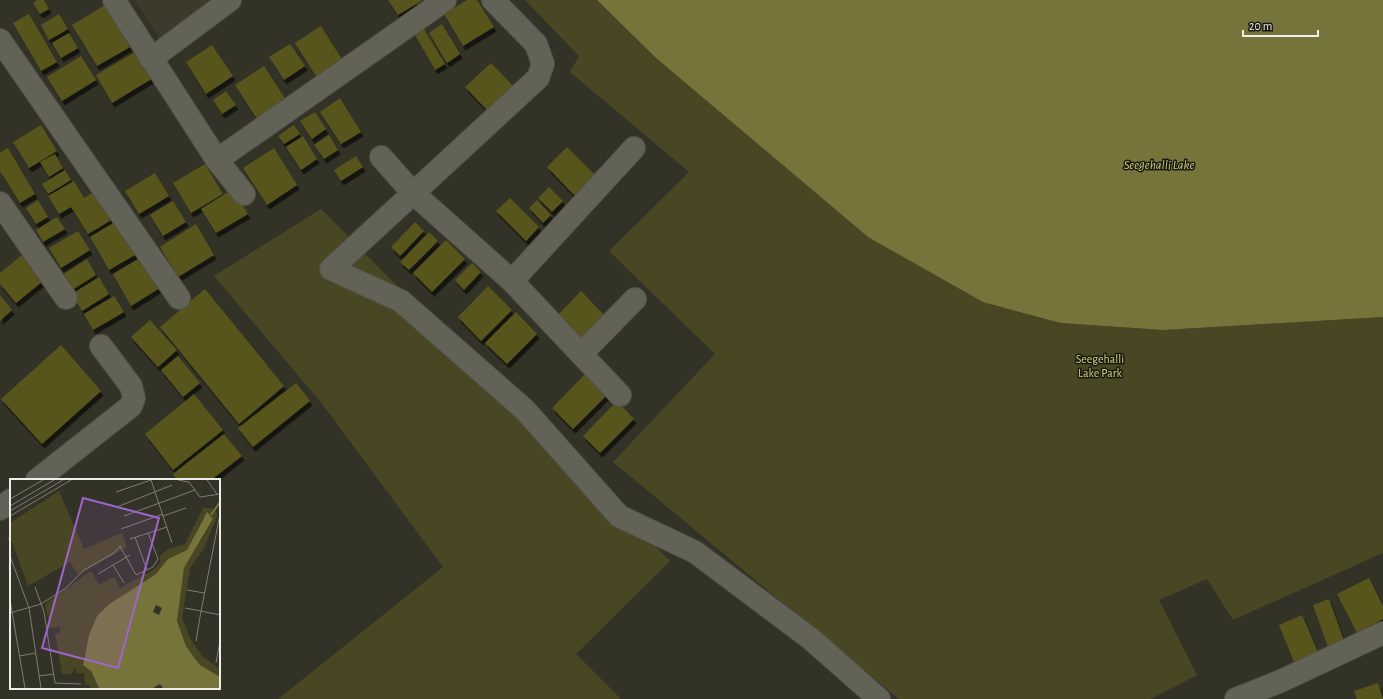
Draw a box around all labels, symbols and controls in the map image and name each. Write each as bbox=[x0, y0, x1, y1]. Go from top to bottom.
scale bar bbox=[1243, 12, 1318, 38]
text: 20 m bbox=[1249, 20, 1272, 32]
water label: Seegehalli Lake bbox=[1124, 159, 1194, 172]
park label: Seegehalli Lake Park bbox=[1076, 353, 1124, 379]
inset map bbox=[10, 479, 220, 689]

